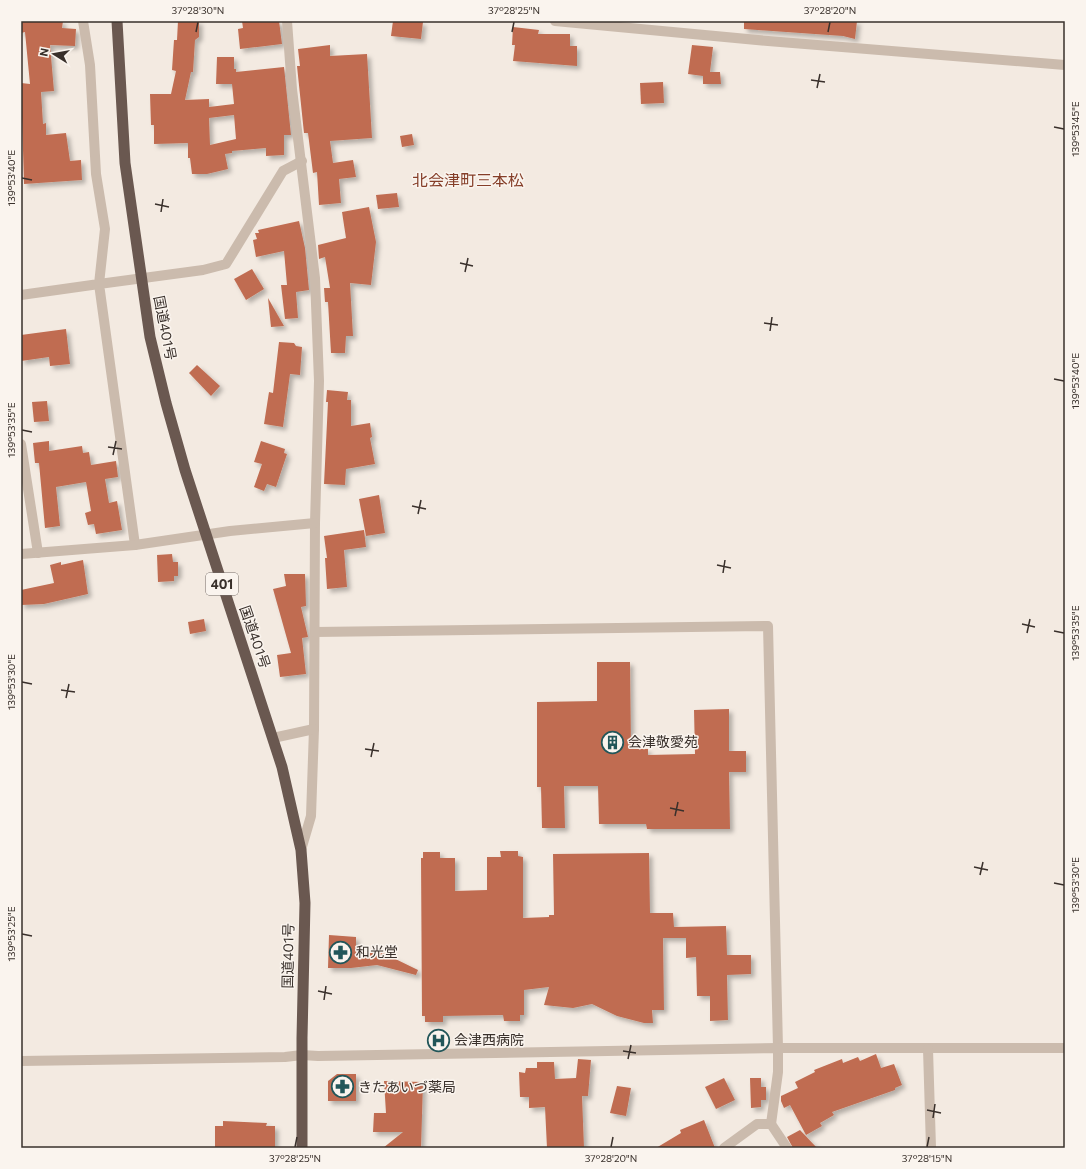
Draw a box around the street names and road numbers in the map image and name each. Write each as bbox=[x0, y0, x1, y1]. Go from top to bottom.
street label: 国道401号 bbox=[151, 294, 180, 362]
road number: 401 bbox=[206, 573, 238, 595]
street label: 国道401号 bbox=[237, 603, 274, 671]
street label: 国道401号 bbox=[278, 923, 297, 989]

